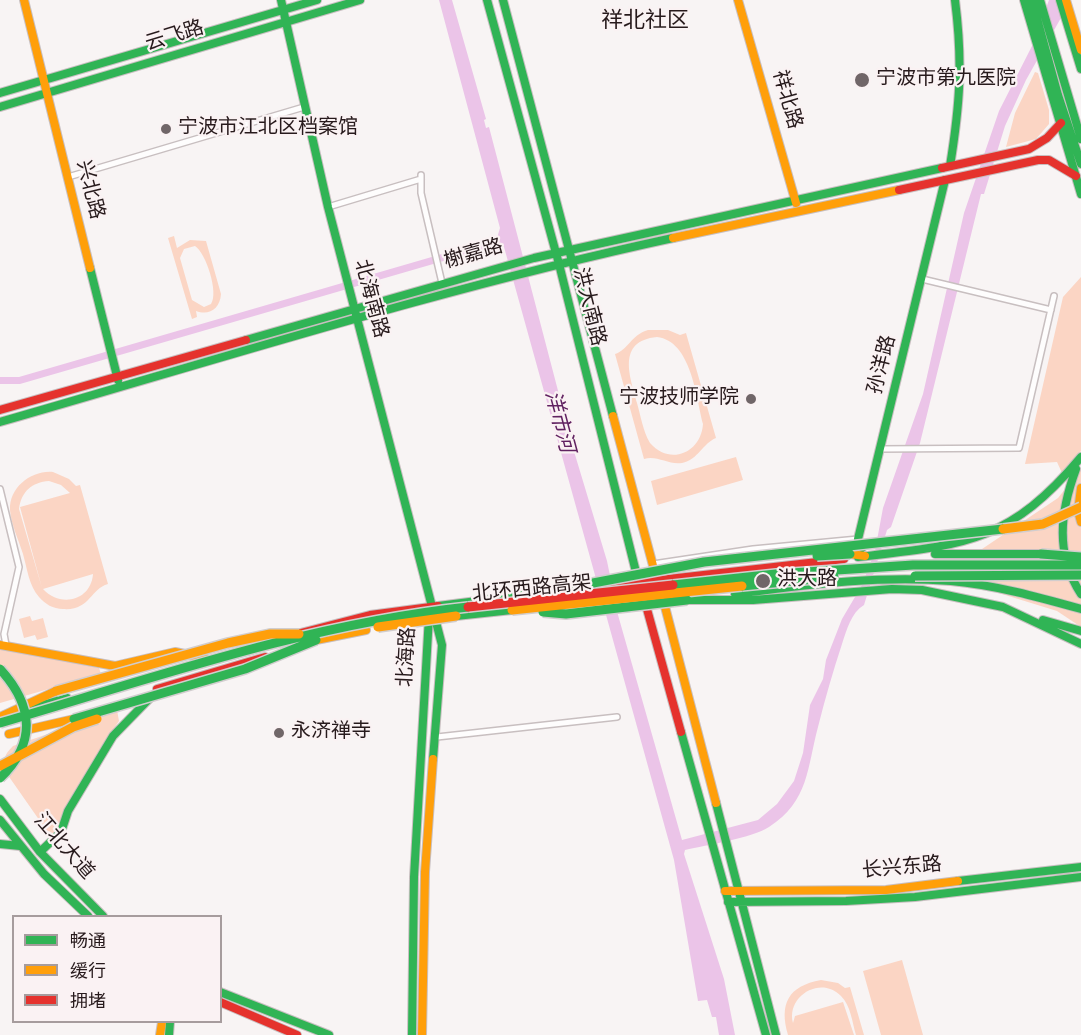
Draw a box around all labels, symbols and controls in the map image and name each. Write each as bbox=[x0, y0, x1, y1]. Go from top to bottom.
district label: 祥北社区 bbox=[601, 9, 689, 35]
street label: 云飞路 bbox=[143, 17, 207, 57]
street label: 祥北路 bbox=[766, 68, 806, 132]
place label: 宁波市第九医院 bbox=[876, 68, 1016, 92]
marker: 宁波市第九医院 bbox=[853, 71, 871, 89]
place label: 宁波市江北区档案馆 bbox=[178, 117, 358, 141]
marker: 宁波市江北区档案馆 bbox=[159, 122, 173, 136]
street label: 兴北路 bbox=[70, 158, 108, 222]
street label: 榭嘉路 bbox=[442, 235, 506, 275]
street label: 北海南路 bbox=[348, 257, 392, 341]
street label: 洪大南路 bbox=[567, 265, 609, 349]
street label: 孙洋路 bbox=[864, 333, 902, 397]
place label: 宁波技师学院 bbox=[619, 387, 739, 411]
water label: 洋市河 bbox=[538, 388, 578, 456]
marker: 宁波技师学院 bbox=[744, 392, 758, 406]
place label: 洪大路 bbox=[777, 569, 837, 593]
street label: 北环西路高架 bbox=[471, 572, 593, 608]
marker: 洪大路 bbox=[754, 572, 772, 590]
street label: 北海路 bbox=[394, 626, 422, 688]
place label: 永济禅寺 bbox=[291, 721, 371, 745]
marker: 永济禅寺 bbox=[272, 726, 286, 740]
street label: 江北大道 bbox=[28, 809, 98, 885]
street label: 长兴东路 bbox=[861, 854, 943, 884]
legend bbox=[12, 915, 222, 1023]
text: 畅通 bbox=[70, 929, 106, 954]
text: 缓行 bbox=[70, 959, 106, 984]
text: 拥堵 bbox=[70, 989, 106, 1014]

